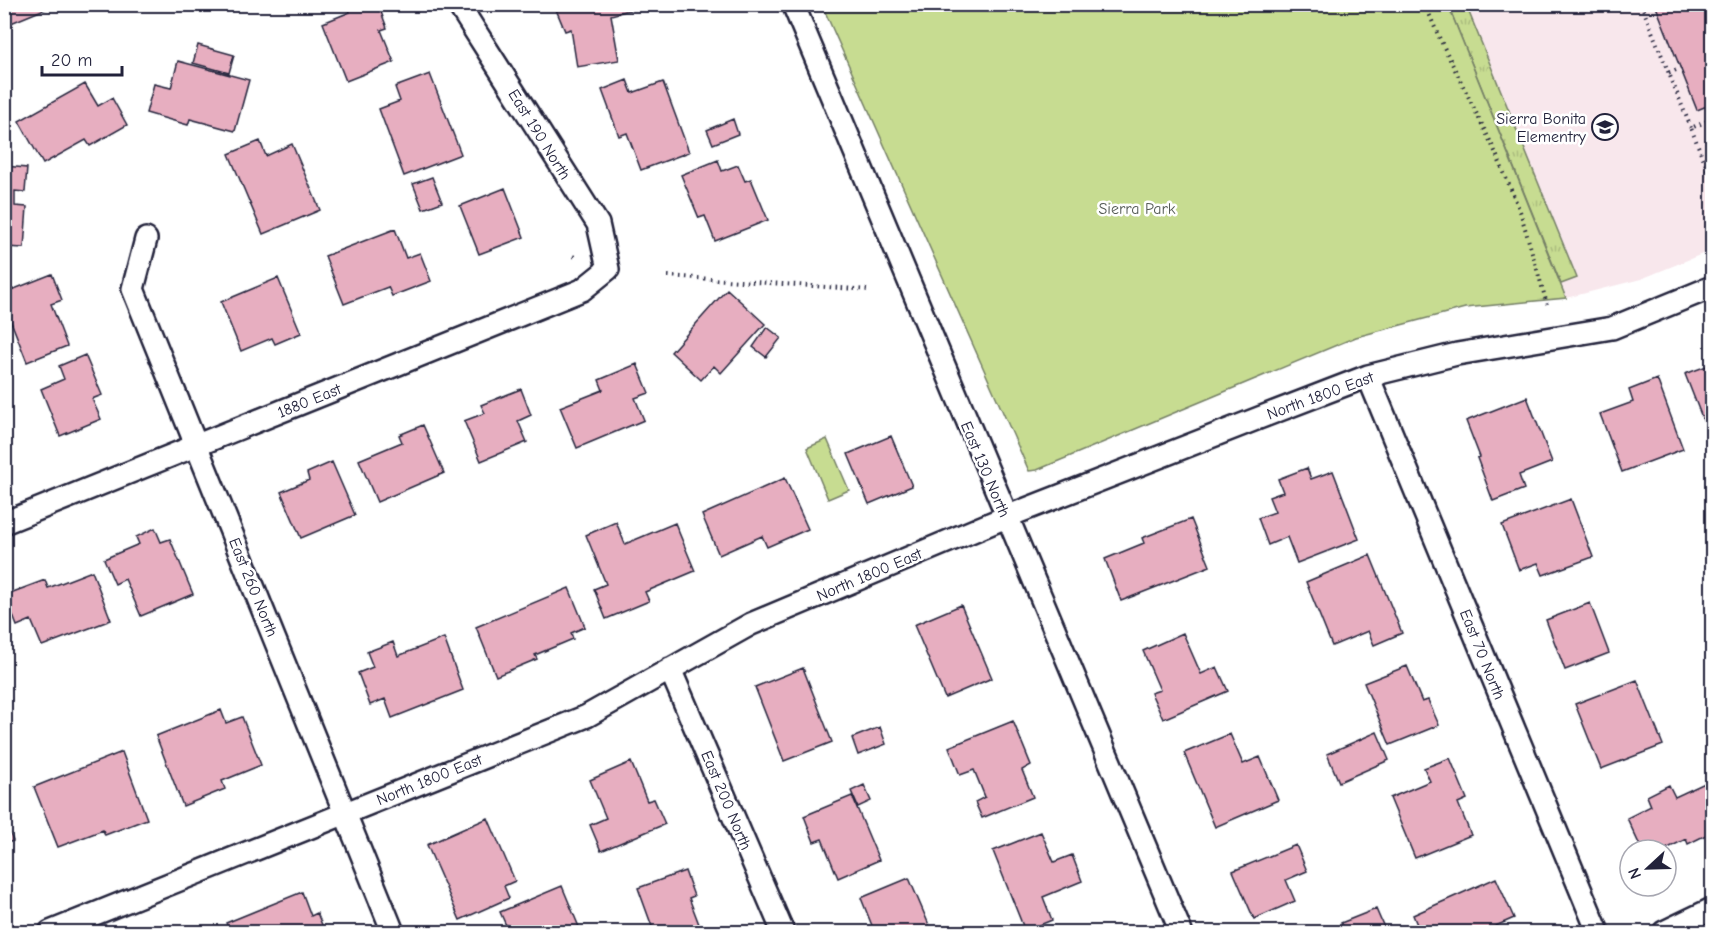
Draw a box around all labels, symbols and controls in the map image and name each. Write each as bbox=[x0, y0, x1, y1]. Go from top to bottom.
scale bar bbox=[42, 39, 122, 77]
text: 20 m bbox=[51, 50, 92, 71]
street label: East 190 North bbox=[504, 86, 574, 183]
place label: Sierra Bonita Elementry bbox=[1496, 110, 1587, 146]
school or university icon: Sierra Bonita Elementry bbox=[1590, 112, 1620, 142]
park label: Sierra Park bbox=[1098, 200, 1176, 218]
street label: North 1800 East bbox=[1264, 368, 1377, 424]
street label: 1880 East bbox=[275, 380, 344, 422]
street label: East 130 North bbox=[957, 419, 1013, 520]
street label: East 260 North bbox=[225, 535, 281, 639]
street label: North 1800 East bbox=[814, 545, 925, 605]
street label: East 70 North bbox=[1456, 607, 1508, 702]
street label: East 200 North bbox=[697, 748, 755, 853]
street label: North 1800 East bbox=[374, 750, 485, 809]
north arrow bbox=[1618, 838, 1678, 898]
text: N bbox=[1625, 865, 1645, 881]

